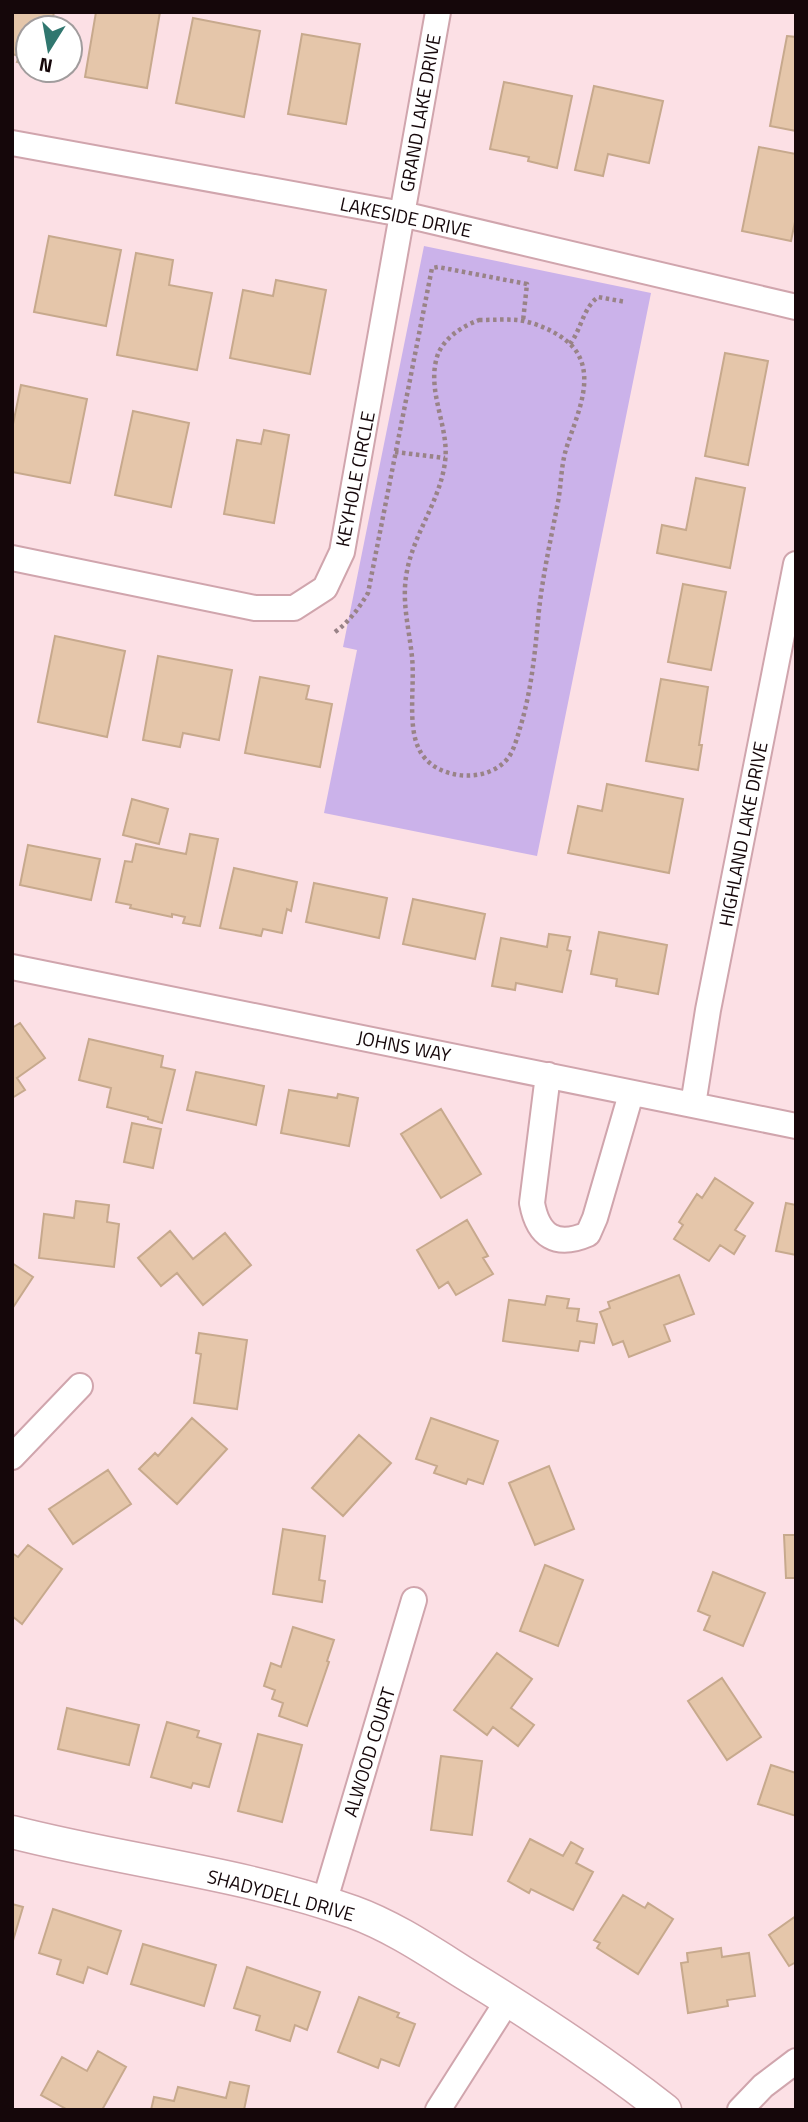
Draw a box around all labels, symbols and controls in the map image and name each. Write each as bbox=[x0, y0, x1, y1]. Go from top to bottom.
north arrow bbox=[14, 14, 84, 84]
street label: GRAND LAKE DRIVE bbox=[391, 32, 448, 194]
text: N bbox=[36, 51, 55, 82]
street label: LAKESIDE DRIVE bbox=[338, 188, 475, 245]
street label: KEYHOLE CIRCLE bbox=[327, 409, 382, 549]
street label: HIGHLAND LAKE DRIVE bbox=[710, 739, 775, 929]
street label: JOHNS WAY bbox=[355, 1022, 454, 1069]
street label: ALWOOD COURT bbox=[335, 1683, 402, 1820]
street label: SHADYDELL DRIVE bbox=[204, 1861, 358, 1928]

